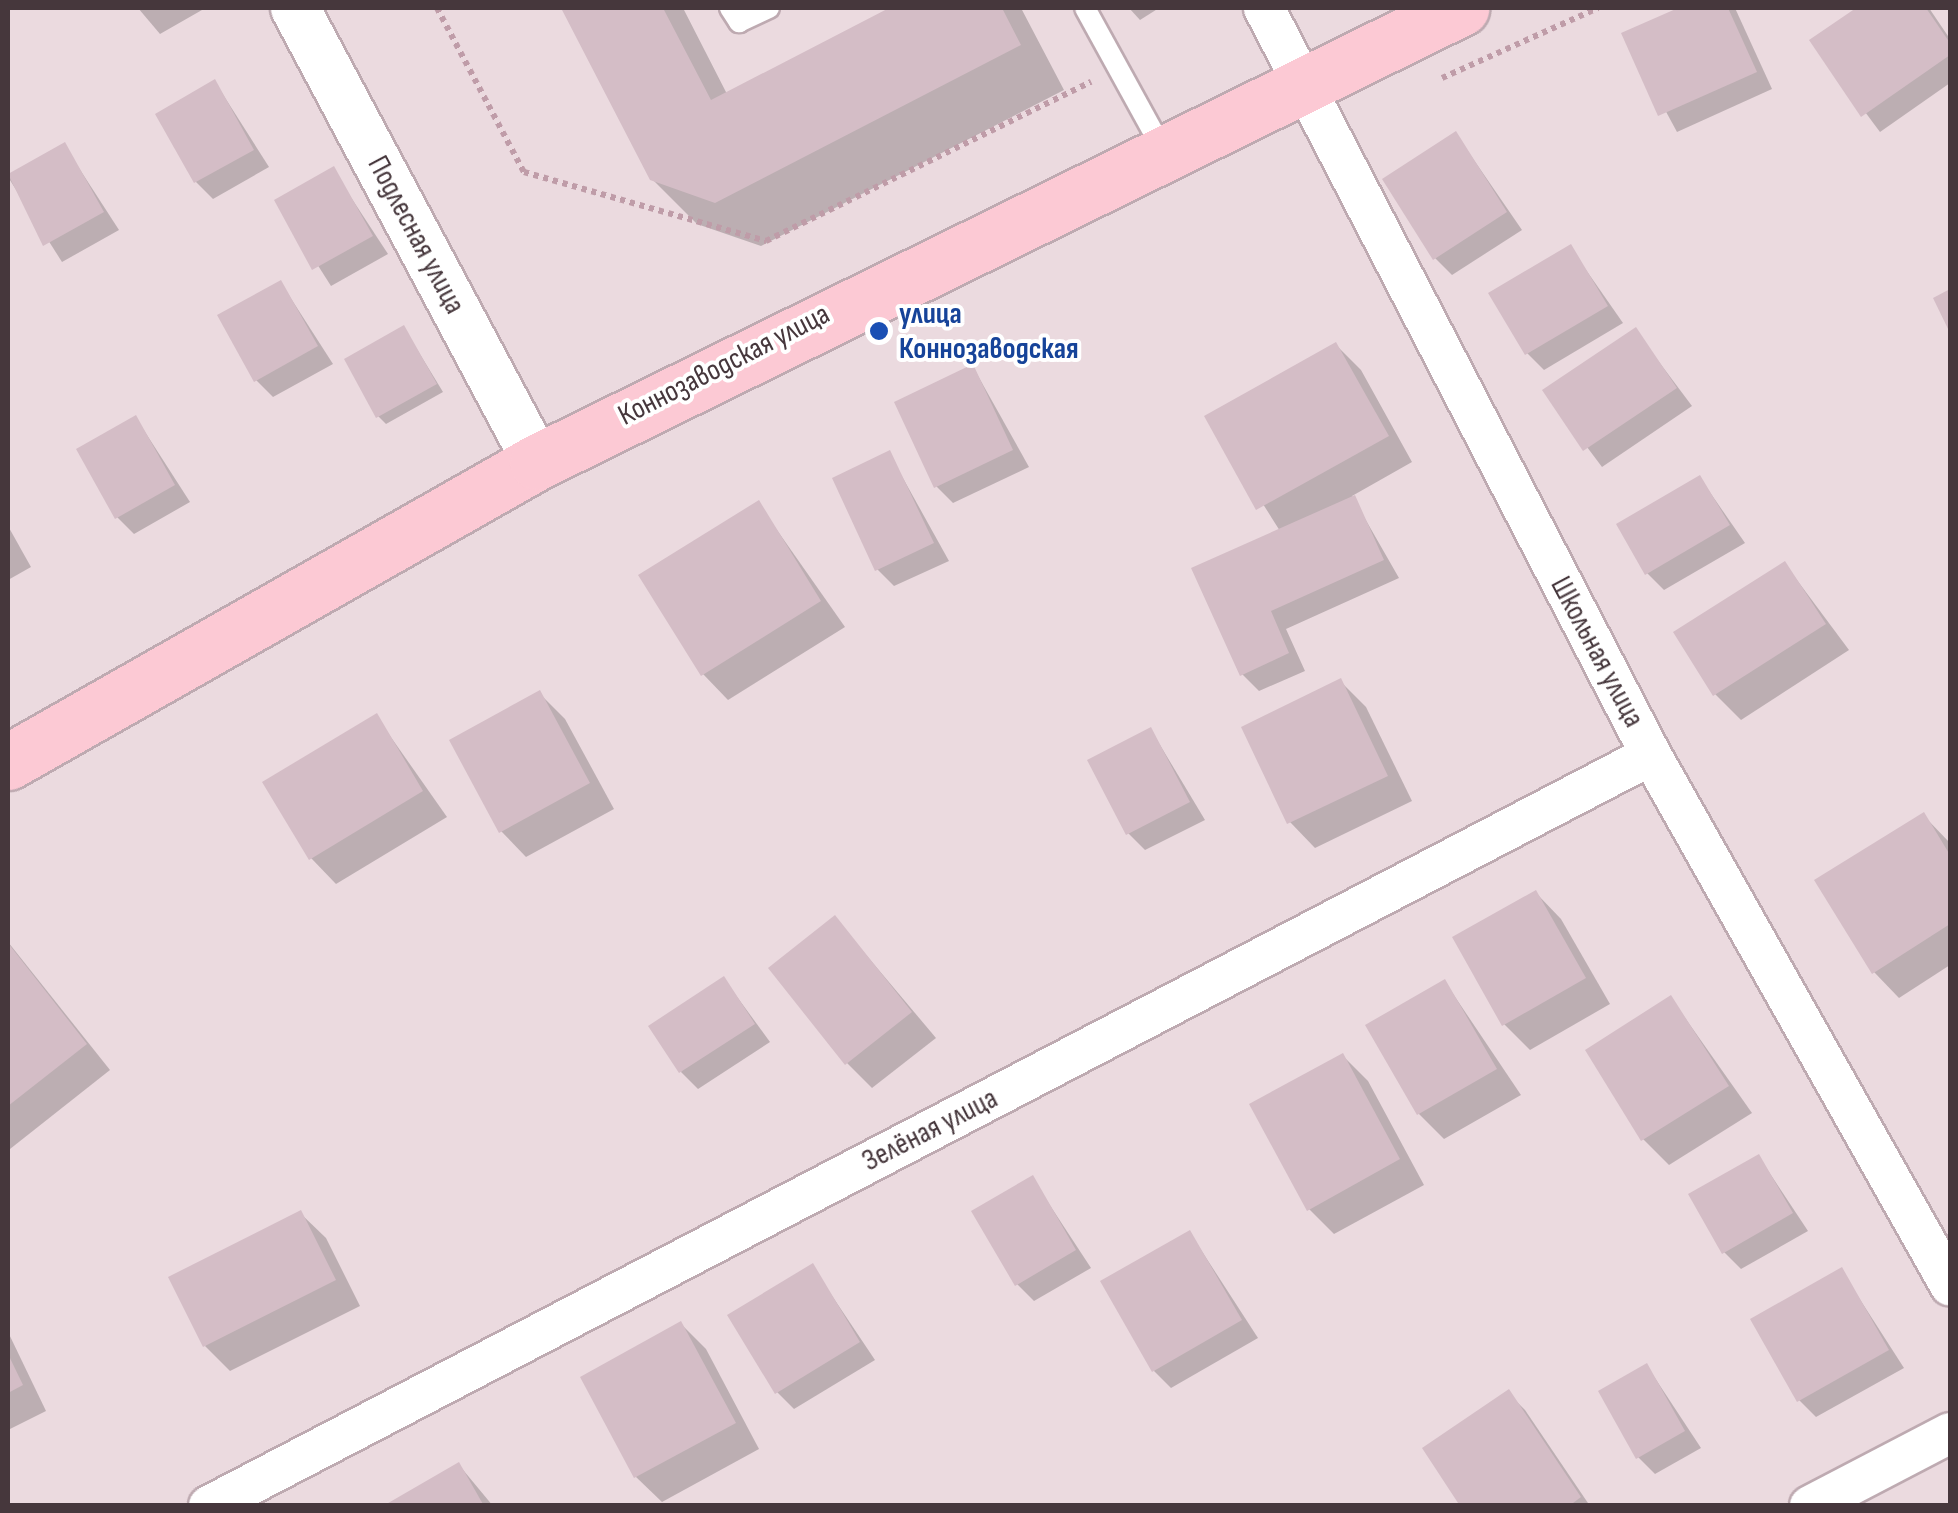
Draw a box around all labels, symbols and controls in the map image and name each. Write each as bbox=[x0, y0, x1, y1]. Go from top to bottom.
street label: Подлесная улица bbox=[359, 150, 473, 320]
street label: Коннозаводская улица bbox=[612, 296, 836, 434]
place label: улица Коннозаводская bbox=[899, 296, 1079, 366]
marker: улица Коннозаводская bbox=[868, 320, 890, 342]
street label: Школьная улица bbox=[1542, 571, 1652, 733]
street label: Зелёная улица bbox=[856, 1081, 1004, 1179]

